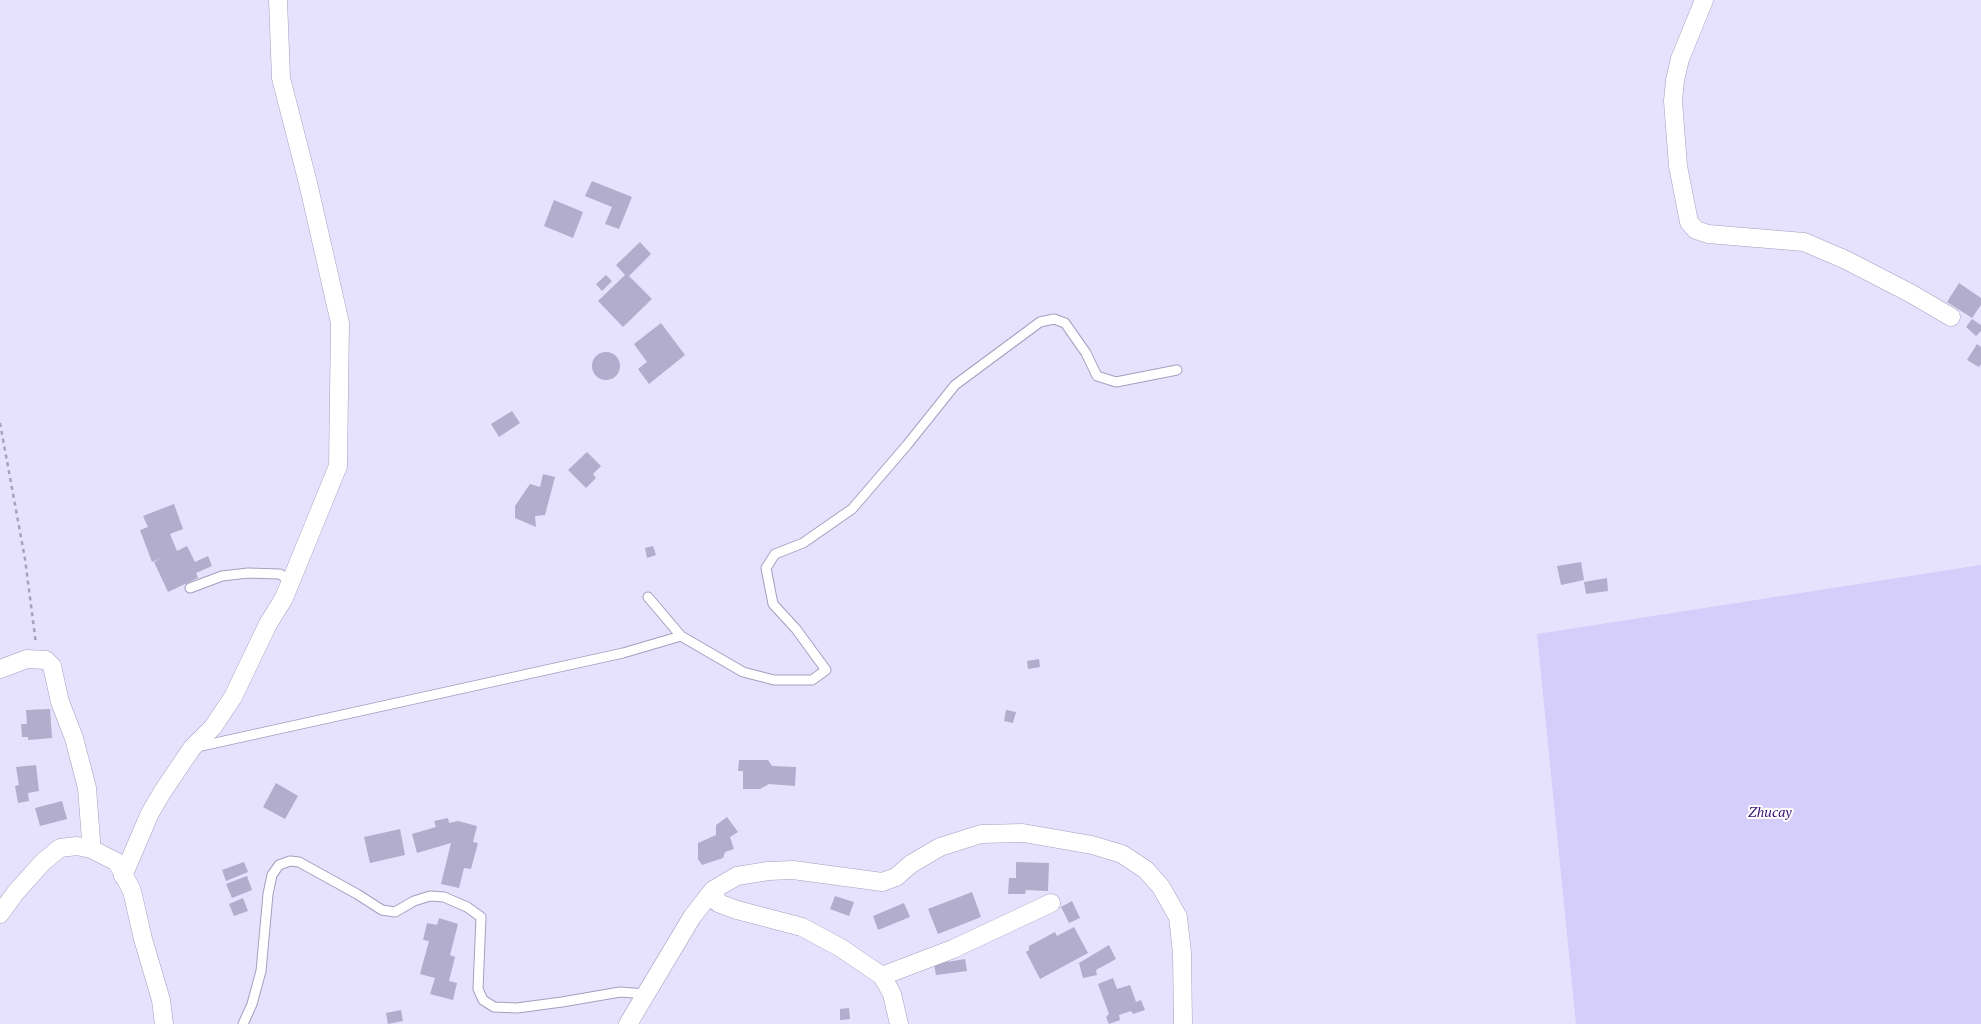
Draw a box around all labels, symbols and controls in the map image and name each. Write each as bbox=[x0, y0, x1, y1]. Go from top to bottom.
park label: Zhucay bbox=[1748, 805, 1792, 821]

